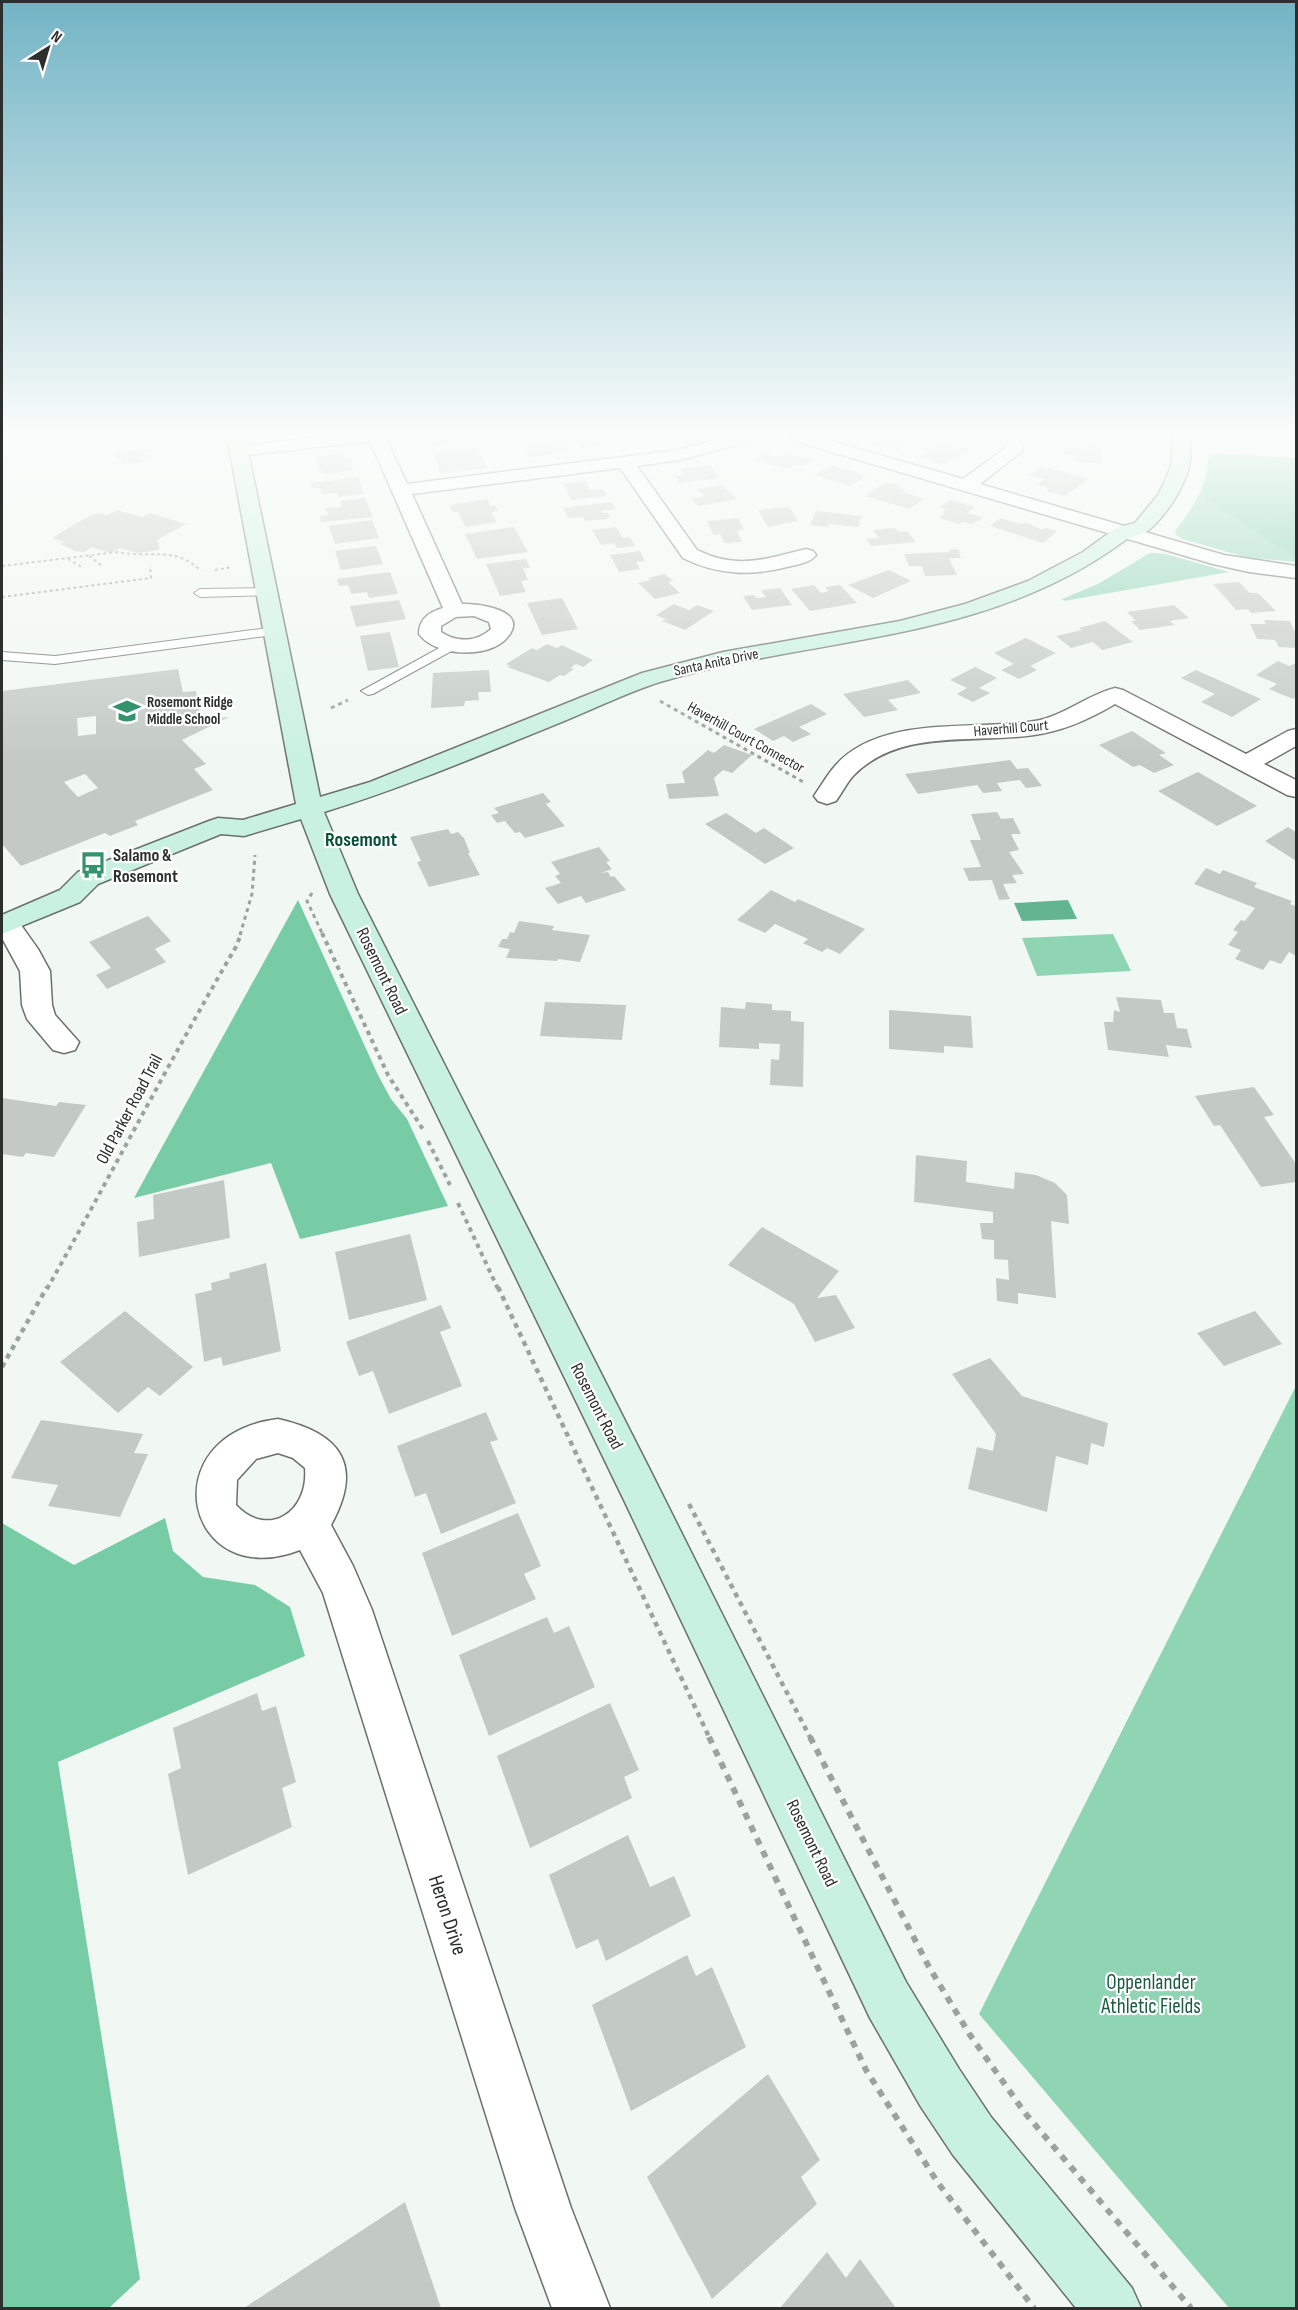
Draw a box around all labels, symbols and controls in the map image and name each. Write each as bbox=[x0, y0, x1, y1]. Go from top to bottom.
north arrow bbox=[18, 18, 78, 78]
text: N bbox=[47, 27, 65, 47]
street label: Santa Anita Drive bbox=[672, 644, 760, 681]
place label: Rosemont Ridge Middle School bbox=[147, 693, 233, 729]
school or university icon: Rosemont Ridge Middle School bbox=[112, 696, 142, 726]
street label: Haverhill Court Connector bbox=[684, 697, 808, 778]
street label: Haverhill Court bbox=[973, 716, 1050, 741]
district label: Rosemont bbox=[325, 828, 397, 852]
place label: Salamo & Rosemont bbox=[113, 845, 178, 887]
bus stop icon: Salamo & Rosemont bbox=[78, 850, 108, 880]
street label: Rosemont Road bbox=[351, 924, 412, 1018]
street label: Old Parker Road Trail bbox=[92, 1051, 167, 1168]
street label: Rosemont Road bbox=[566, 1359, 627, 1453]
street label: Rosemont Road bbox=[781, 1796, 842, 1890]
street label: Heron Drive bbox=[423, 1872, 472, 1958]
park label: Oppenlander Athletic Fields bbox=[1100, 1970, 1201, 2019]

